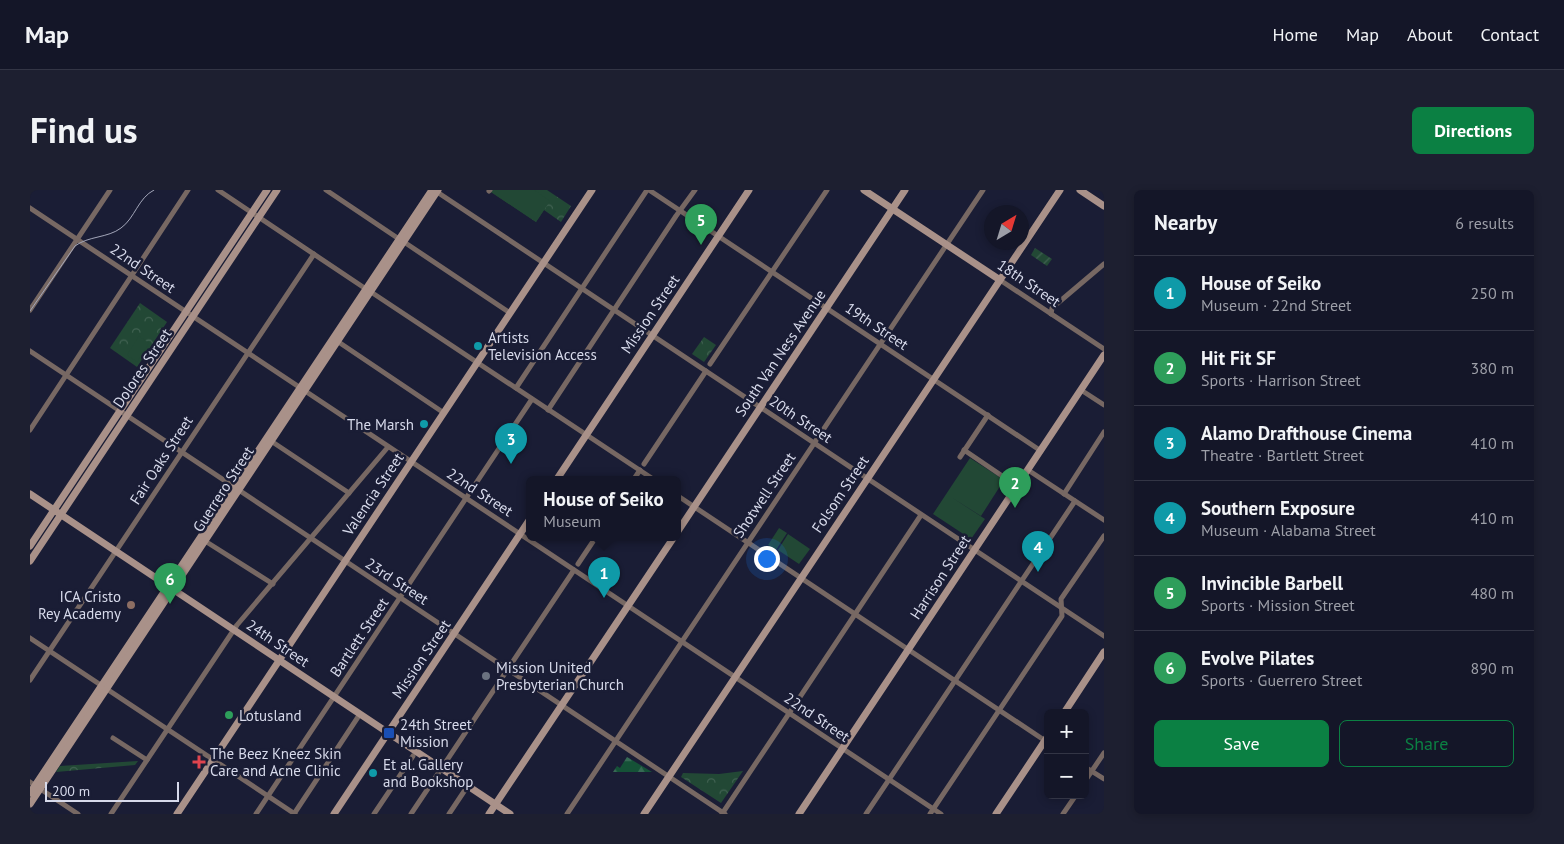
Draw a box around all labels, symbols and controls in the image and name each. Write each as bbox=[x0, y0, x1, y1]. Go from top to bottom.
text: Map bbox=[25, 19, 69, 50]
text: Home bbox=[1272, 23, 1318, 46]
text: Map bbox=[1346, 23, 1379, 46]
text: About bbox=[1407, 23, 1453, 46]
text: Contact bbox=[1481, 23, 1539, 46]
text: Find us bbox=[30, 107, 138, 153]
button: Directions bbox=[1412, 107, 1534, 154]
pin: 5 bbox=[685, 204, 717, 245]
north arrow bbox=[984, 205, 1029, 250]
text: Nearby bbox=[1154, 209, 1217, 236]
text: 6 results bbox=[1455, 213, 1514, 233]
street label: 22nd Street bbox=[107, 239, 179, 297]
street label: 18th Street bbox=[994, 255, 1064, 311]
street label: Mission Street bbox=[617, 271, 683, 357]
text: House of Seiko bbox=[1201, 271, 1321, 295]
text: 1 bbox=[1165, 283, 1175, 303]
text: 250 m bbox=[1471, 283, 1514, 303]
street label: South Van Ness Avenue bbox=[730, 286, 830, 420]
text: Museum · 22nd Street bbox=[1201, 295, 1352, 315]
street label: 19th Street bbox=[842, 298, 912, 354]
street label: Dolores Street bbox=[109, 325, 175, 411]
place label: Artists Television Access bbox=[488, 328, 597, 364]
marker: Artists Television Access bbox=[472, 340, 484, 352]
text: Hit Fit SF bbox=[1201, 346, 1276, 370]
text: 2 bbox=[1165, 358, 1175, 378]
text: 380 m bbox=[1471, 358, 1514, 378]
text: Sports · Harrison Street bbox=[1201, 370, 1361, 390]
street label: 20th Street bbox=[766, 391, 836, 447]
street label: Fair Oaks Street bbox=[125, 412, 197, 508]
place label: The Marsh bbox=[347, 415, 414, 434]
marker: The Marsh bbox=[418, 418, 430, 430]
text: Alamo Drafthouse Cinema bbox=[1201, 421, 1412, 445]
pin: 3 bbox=[495, 423, 527, 464]
text: 3 bbox=[1165, 433, 1175, 453]
text: 410 m bbox=[1471, 433, 1514, 453]
street label: Guerrero Street bbox=[188, 443, 258, 535]
text: Theatre · Bartlett Street bbox=[1201, 445, 1364, 465]
street label: Valencia Street bbox=[338, 449, 408, 540]
street label: Shotwell Street bbox=[728, 449, 800, 541]
street label: Folsom Street bbox=[807, 452, 873, 536]
street label: 22nd Street bbox=[443, 464, 517, 520]
pin: 2 bbox=[999, 467, 1031, 508]
popup bbox=[526, 476, 681, 541]
text: House of Seiko bbox=[543, 487, 664, 511]
text: Southern Exposure bbox=[1201, 496, 1355, 520]
text: 4 bbox=[1165, 508, 1175, 528]
text: 410 m bbox=[1471, 508, 1514, 528]
text: Museum bbox=[543, 511, 601, 531]
text: Museum · Alabama Street bbox=[1201, 520, 1376, 540]
street label: Harrison Street bbox=[906, 531, 974, 623]
pin: 4 bbox=[1022, 531, 1054, 572]
your location bbox=[754, 546, 780, 572]
street label: 23rd Street bbox=[362, 553, 432, 609]
pin: 1 bbox=[588, 557, 620, 598]
pin: 6 bbox=[154, 563, 186, 604]
text: Invincible Barbell bbox=[1201, 571, 1343, 595]
text: 5 bbox=[1165, 583, 1175, 603]
text: 480 m bbox=[1471, 583, 1514, 603]
place label: ICA Cristo Rey Academy bbox=[38, 587, 121, 623]
street label: Bartlett Street bbox=[326, 594, 392, 680]
text: Sports · Mission Street bbox=[1201, 595, 1355, 615]
marker: ICA Cristo Rey Academy bbox=[125, 599, 137, 611]
street label: 24th Street bbox=[243, 615, 313, 671]
street label: Mission Street bbox=[388, 616, 454, 702]
text: Evolve Pilates bbox=[1201, 646, 1314, 670]
place label: Mission United Presbyterian Church bbox=[496, 658, 624, 694]
text: 6 bbox=[1165, 658, 1175, 678]
text: 890 m bbox=[1471, 658, 1514, 678]
marker: Mission United Presbyterian Church bbox=[480, 670, 492, 682]
text: Sports · Guerrero Street bbox=[1201, 670, 1362, 690]
street label: 22nd Street bbox=[781, 688, 853, 746]
place label: Lotusland bbox=[239, 706, 302, 725]
marker: Lotusland bbox=[223, 709, 235, 721]
map controls bbox=[1044, 709, 1089, 799]
button: + bbox=[1044, 709, 1089, 754]
place label: 24th Street Mission bbox=[400, 715, 472, 751]
button: Save bbox=[1154, 720, 1329, 767]
button: Share bbox=[1339, 720, 1514, 767]
marker: 24th Street Mission bbox=[382, 726, 396, 740]
place label: The Beez Kneez Skin Care and Acne Clinic bbox=[210, 744, 342, 780]
button: − bbox=[1044, 754, 1089, 799]
marker: The Beez Kneez Skin Care and Acne Clinic bbox=[192, 755, 206, 769]
place label: Et al. Gallery and Bookshop bbox=[383, 755, 473, 791]
marker: Et al. Gallery and Bookshop bbox=[367, 767, 379, 779]
scale bar bbox=[45, 779, 179, 802]
text: 200 m bbox=[52, 782, 90, 800]

